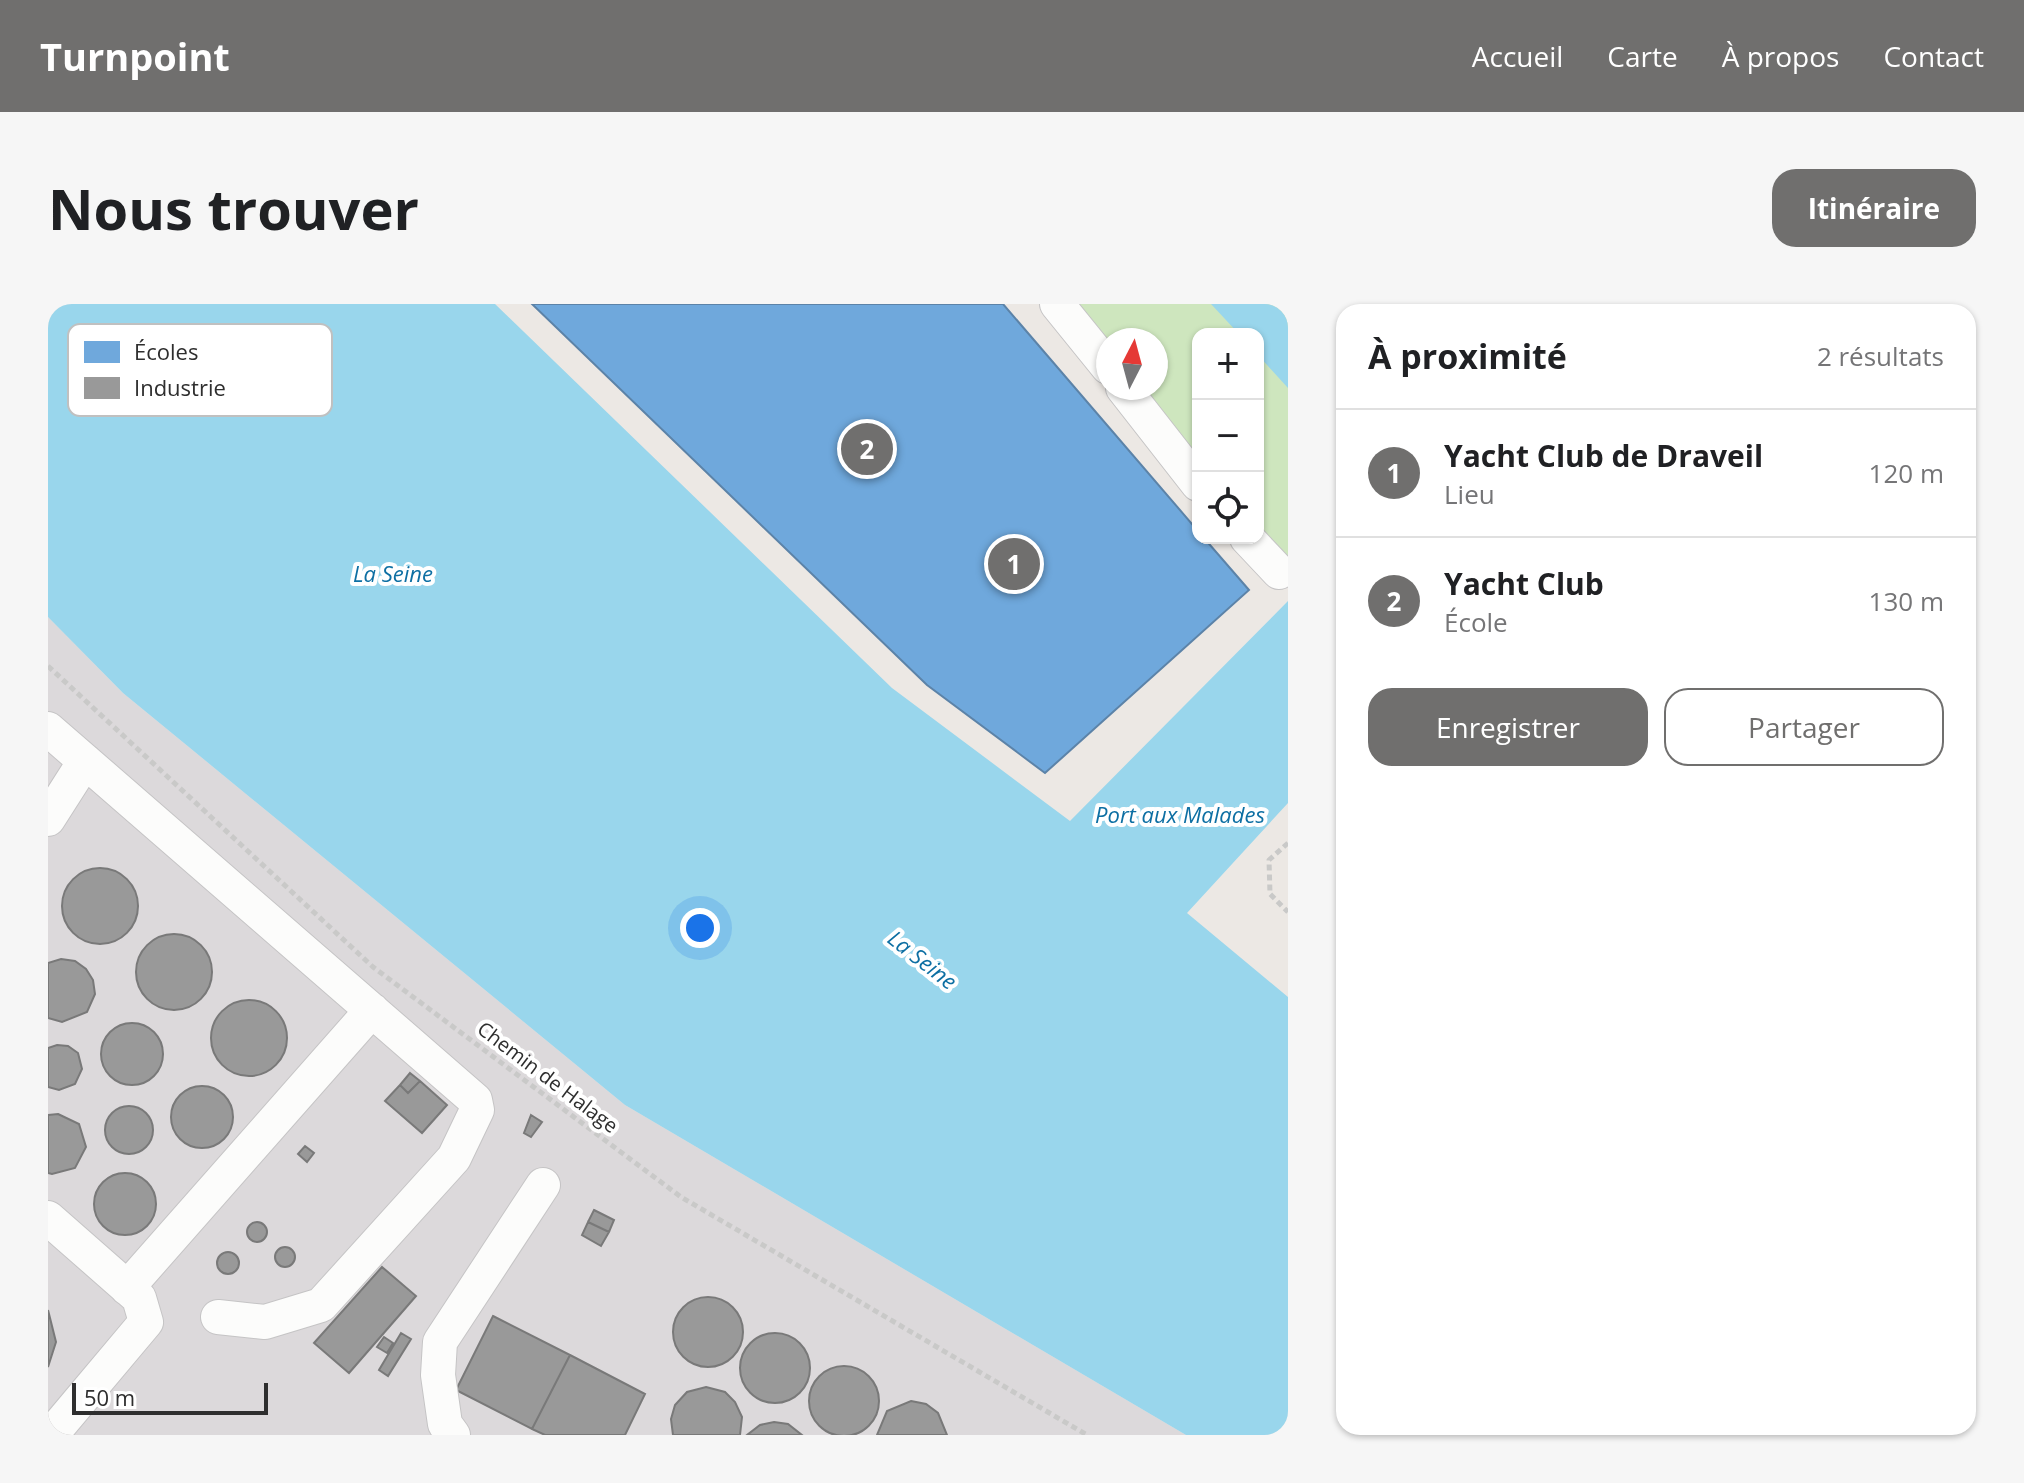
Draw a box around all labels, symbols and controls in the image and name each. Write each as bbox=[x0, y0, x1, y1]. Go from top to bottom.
text: Turnpoint bbox=[40, 30, 230, 82]
text: Accueil bbox=[1472, 37, 1563, 75]
text: Carte bbox=[1607, 37, 1678, 75]
text: À propos bbox=[1722, 37, 1839, 75]
text: Contact bbox=[1883, 37, 1984, 75]
button: Itinéraire bbox=[1772, 169, 1976, 247]
text: Nous trouver bbox=[48, 170, 419, 246]
legend bbox=[68, 324, 332, 416]
north arrow bbox=[1096, 328, 1168, 400]
map controls bbox=[1192, 328, 1264, 544]
button: + bbox=[1192, 328, 1264, 400]
text: À proximité bbox=[1368, 333, 1567, 379]
text: Écoles bbox=[134, 336, 198, 366]
text: 2 résultats bbox=[1817, 338, 1944, 374]
text: Industrie bbox=[134, 372, 226, 402]
button: − bbox=[1192, 400, 1264, 472]
pin: 2 bbox=[841, 419, 893, 479]
text: Yacht Club de Draveil bbox=[1444, 435, 1763, 476]
text: 1 bbox=[1387, 455, 1401, 491]
text: 120 m bbox=[1869, 455, 1944, 491]
button: locate bbox=[1192, 472, 1264, 544]
text: Lieu bbox=[1444, 476, 1495, 512]
pin: 1 bbox=[988, 534, 1040, 594]
water label: La Seine bbox=[353, 558, 433, 588]
text: Yacht Club bbox=[1444, 563, 1604, 604]
text: 2 bbox=[1387, 583, 1401, 619]
text: 130 m bbox=[1869, 583, 1944, 619]
text: École bbox=[1444, 604, 1508, 640]
button: Enregistrer bbox=[1368, 688, 1648, 766]
button: Partager bbox=[1664, 688, 1944, 766]
water label: Port aux Malades bbox=[1095, 799, 1265, 829]
your location bbox=[680, 908, 720, 948]
water label: La Seine bbox=[882, 923, 964, 995]
street label: Chemin de Halage bbox=[472, 1015, 624, 1139]
scale bar bbox=[72, 1379, 268, 1415]
text: 50 m bbox=[84, 1382, 135, 1412]

